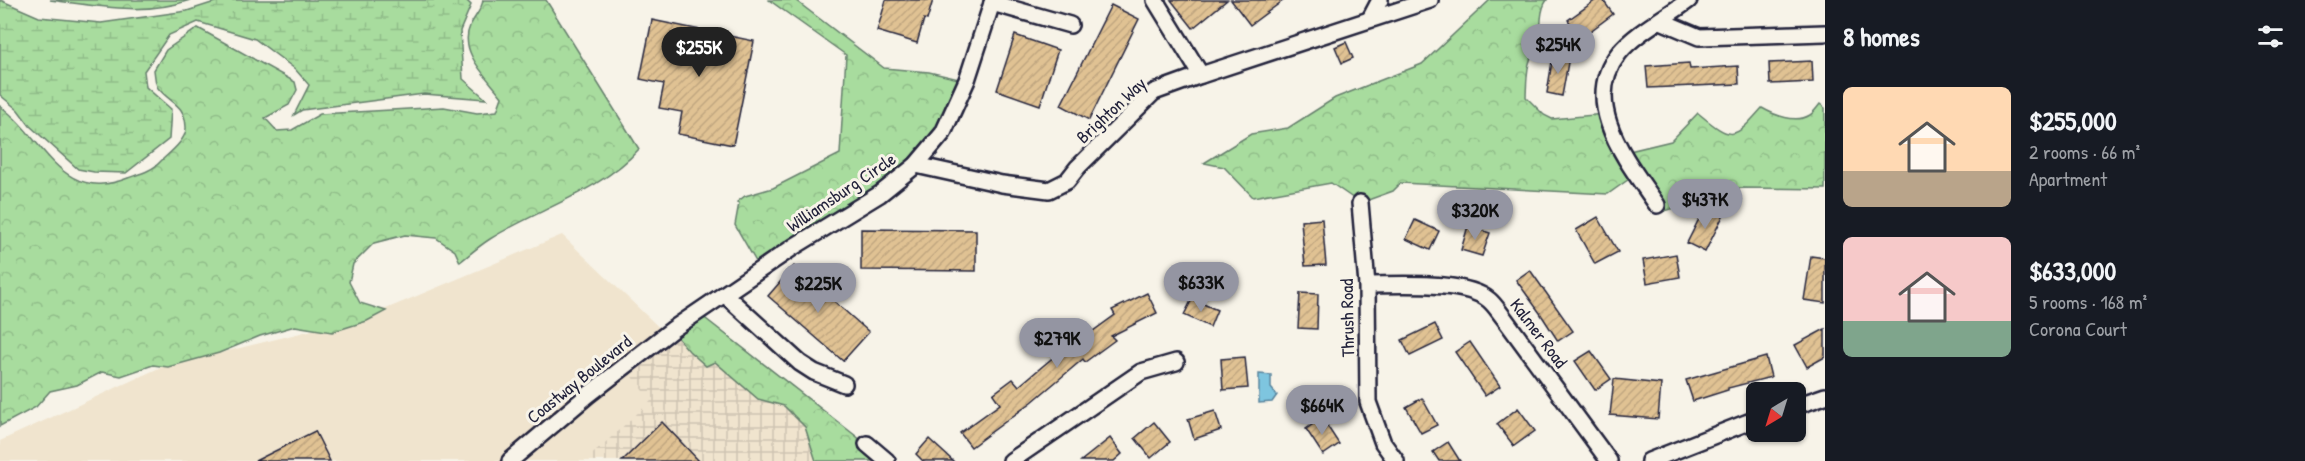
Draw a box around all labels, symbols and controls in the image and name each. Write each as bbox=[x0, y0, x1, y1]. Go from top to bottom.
text: 8 homes bbox=[1843, 19, 1920, 54]
icon: filters bbox=[2254, 20, 2287, 53]
pin: $254K bbox=[1516, 24, 1600, 75]
pin: $255K bbox=[657, 27, 741, 78]
text: $254K bbox=[1535, 30, 1581, 57]
text: $255K bbox=[676, 33, 722, 60]
street label: Brighton Way bbox=[1071, 71, 1152, 149]
text: $255,000 bbox=[2029, 103, 2117, 138]
icon: home bbox=[1891, 111, 1963, 183]
text: 2 rooms · 66 m² bbox=[2029, 138, 2140, 165]
street label: Williamsburg Circle bbox=[782, 146, 900, 238]
text: Apartment bbox=[2029, 165, 2107, 192]
pin: $437K bbox=[1663, 179, 1747, 230]
text: $437K bbox=[1682, 185, 1728, 212]
pin: $320K bbox=[1433, 190, 1517, 241]
text: $320K bbox=[1451, 196, 1499, 223]
text: $633,000 bbox=[2029, 253, 2116, 288]
icon: home bbox=[1891, 261, 1963, 333]
pin: $633K bbox=[1159, 262, 1243, 313]
pin: $225K bbox=[776, 263, 860, 314]
text: $633K bbox=[1178, 268, 1224, 295]
text: $225K bbox=[794, 269, 842, 296]
street label: Thrush Road bbox=[1334, 279, 1360, 357]
text: 5 rooms · 168 m² bbox=[2029, 288, 2147, 315]
street label: Kalmer Road bbox=[1505, 293, 1573, 373]
text: Corona Court bbox=[2029, 315, 2127, 342]
pin: $279K bbox=[1015, 318, 1099, 369]
text: $279K bbox=[1033, 324, 1081, 351]
street label: Coastway Boulevard bbox=[521, 329, 637, 429]
north arrow bbox=[1746, 382, 1806, 442]
map controls bbox=[1746, 382, 1806, 442]
pin: $664K bbox=[1280, 385, 1364, 436]
text: $664K bbox=[1300, 391, 1344, 418]

